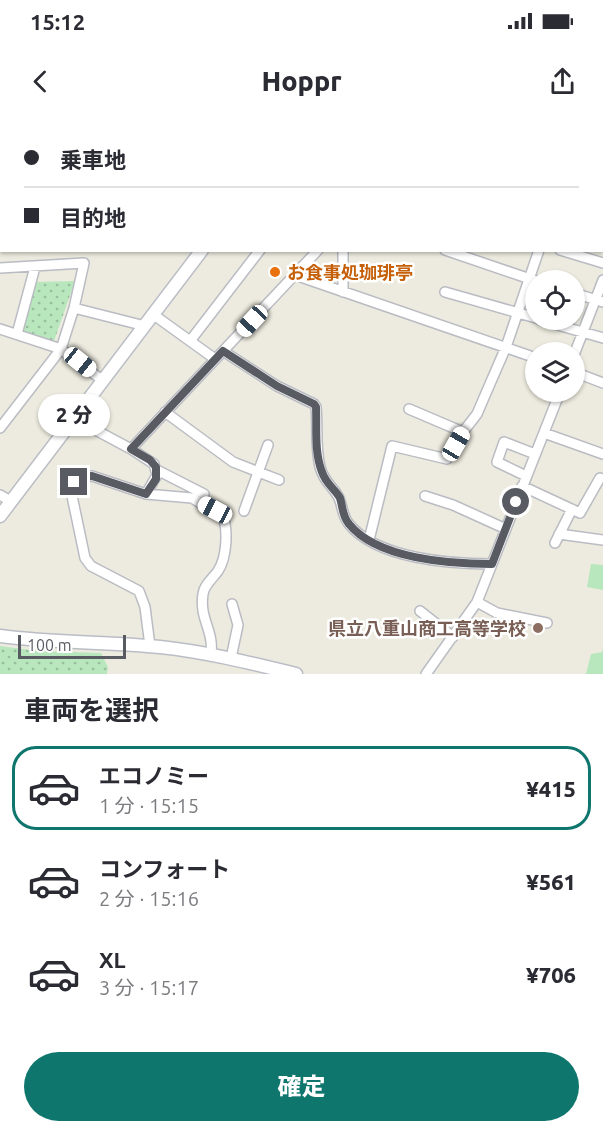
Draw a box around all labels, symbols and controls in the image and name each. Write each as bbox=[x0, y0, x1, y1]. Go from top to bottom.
text: 15:12 bbox=[30, 9, 85, 34]
icon: back bbox=[24, 65, 57, 98]
icon: share bbox=[546, 65, 579, 98]
text: Hoppr bbox=[261, 66, 342, 96]
text: 乗車地 bbox=[60, 147, 126, 172]
text: 目的地 bbox=[60, 205, 126, 230]
place label: お食事処珈琲亭 bbox=[287, 262, 413, 282]
marker: お食事処珈琲亭 bbox=[268, 265, 282, 279]
map controls bbox=[525, 270, 585, 402]
button: locate bbox=[525, 270, 585, 330]
car bbox=[233, 302, 271, 340]
button: layers bbox=[525, 342, 585, 402]
car bbox=[60, 344, 100, 380]
callout: 2 分 bbox=[38, 395, 110, 437]
text: 2 分 bbox=[56, 403, 92, 426]
car bbox=[439, 424, 473, 464]
route end bbox=[60, 468, 87, 495]
route start bbox=[502, 488, 529, 515]
car bbox=[195, 494, 235, 526]
place label: 県立八重山商工高等学校 bbox=[328, 618, 526, 638]
marker: 県立八重山商工高等学校 bbox=[531, 621, 545, 635]
scale bar bbox=[18, 632, 126, 660]
text: 100 m bbox=[27, 636, 72, 654]
text: 車両を選択 bbox=[24, 695, 159, 725]
icon: car bbox=[27, 761, 81, 815]
text: エコノミー bbox=[99, 763, 209, 788]
text: ¥415 bbox=[526, 776, 576, 801]
text: 1 分 · 15:15 bbox=[99, 794, 199, 817]
icon: car bbox=[27, 854, 81, 908]
text: コンフォート bbox=[99, 856, 230, 881]
text: ¥561 bbox=[526, 869, 576, 894]
text: 2 分 · 15:16 bbox=[99, 887, 199, 910]
icon: car bbox=[27, 947, 81, 1001]
text: XL bbox=[99, 947, 126, 972]
text: ¥706 bbox=[526, 962, 576, 987]
text: 3 分 · 15:17 bbox=[99, 976, 199, 999]
button: 確定 bbox=[24, 1052, 579, 1121]

